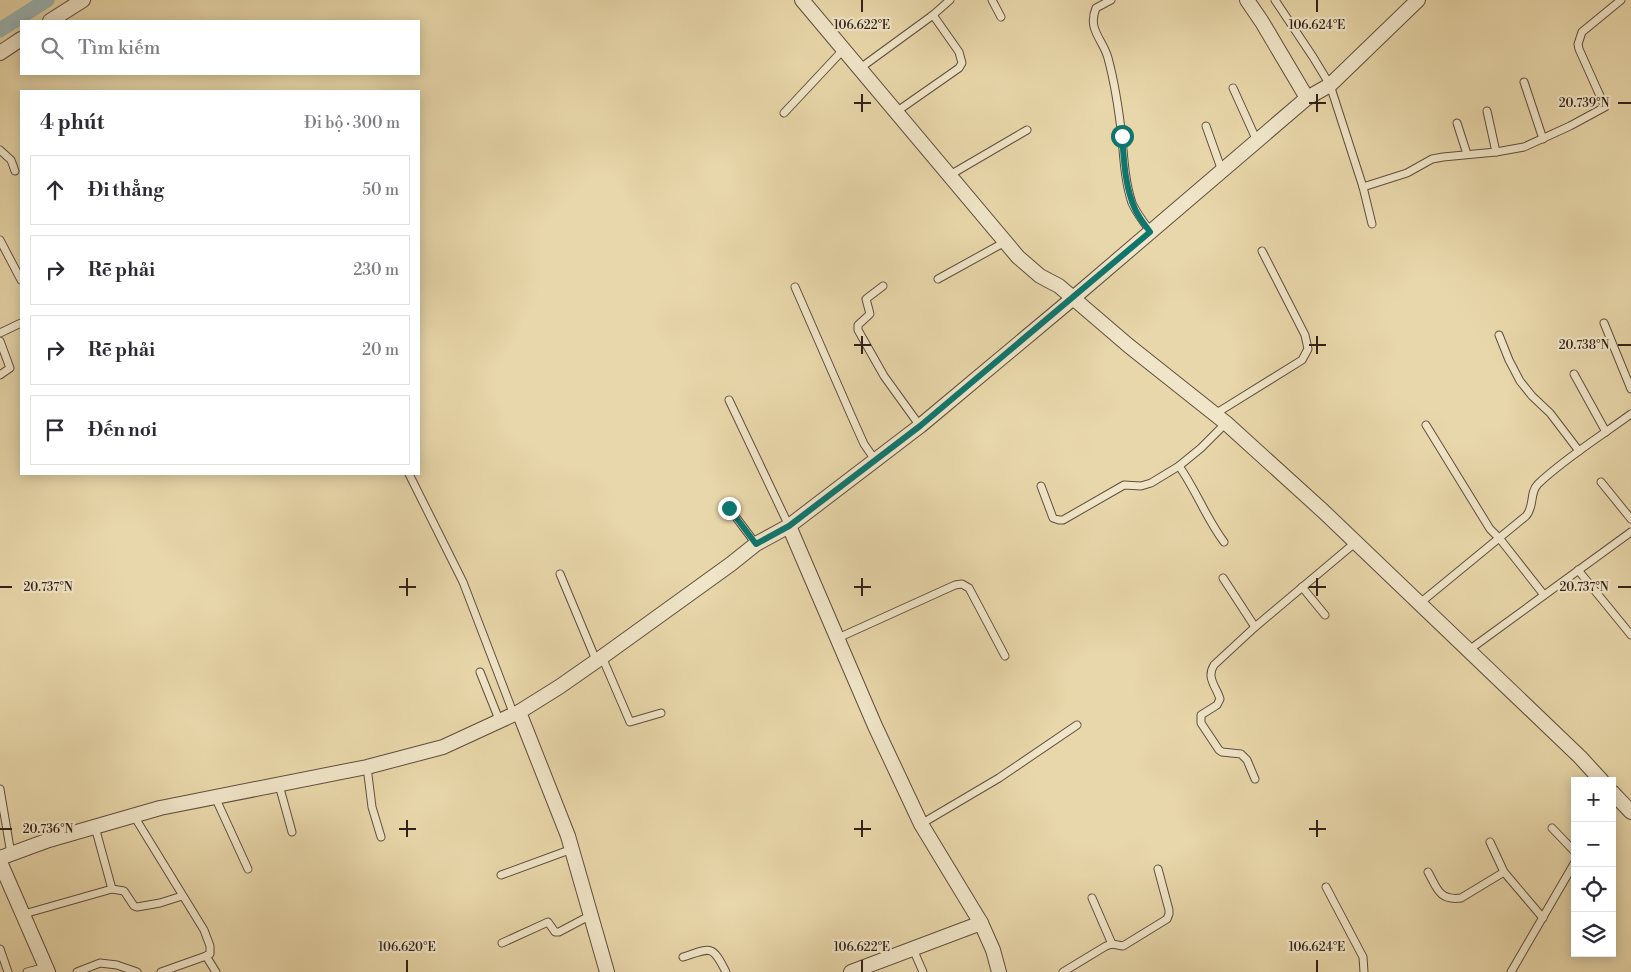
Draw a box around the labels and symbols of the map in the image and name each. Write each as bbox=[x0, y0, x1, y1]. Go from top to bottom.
text: 106.622°E bbox=[834, 18, 890, 33]
text: 106.624°E bbox=[1289, 18, 1345, 33]
text: 20.739°N bbox=[1559, 96, 1609, 111]
route start bbox=[1111, 125, 1134, 148]
text: 20.738°N bbox=[1559, 338, 1609, 353]
route end bbox=[718, 497, 741, 520]
text: 20.737°N bbox=[23, 580, 73, 595]
text: 20.737°N bbox=[1559, 580, 1609, 595]
text: 20.736°N bbox=[23, 822, 73, 837]
text: 106.620°E bbox=[378, 940, 436, 955]
text: 106.622°E bbox=[834, 940, 890, 955]
text: 106.624°E bbox=[1289, 940, 1345, 955]

